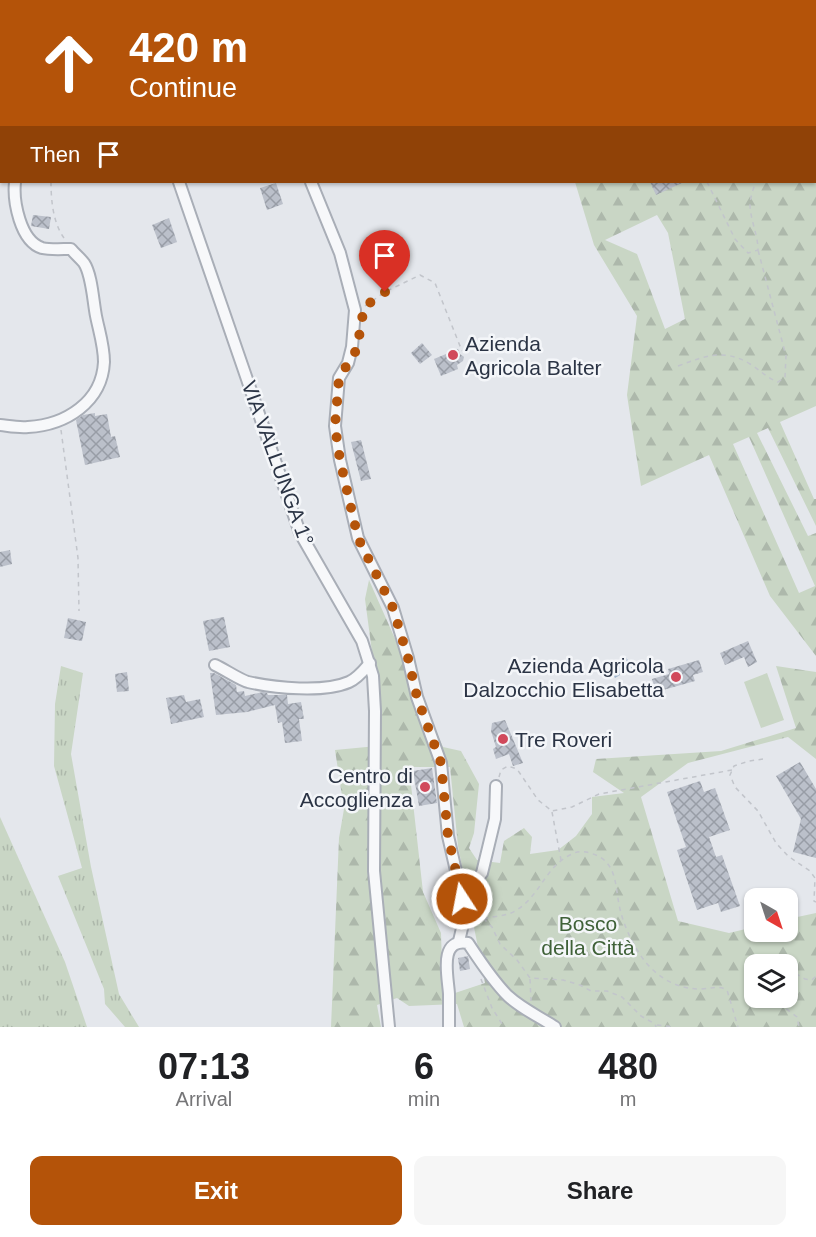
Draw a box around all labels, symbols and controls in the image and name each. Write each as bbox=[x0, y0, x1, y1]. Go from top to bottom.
icon: ahead bbox=[30, 24, 108, 102]
text: 420 m bbox=[129, 24, 248, 71]
text: Continue bbox=[129, 73, 237, 103]
icon: arrive bbox=[92, 138, 125, 171]
text: Then bbox=[30, 142, 80, 167]
pin bbox=[359, 230, 410, 292]
icon: arrive bbox=[368, 239, 401, 272]
place label: Azienda Agricola Balter bbox=[465, 332, 602, 379]
marker: Azienda Agricola Balter bbox=[446, 348, 460, 362]
street label: VIA VALLUNGA 1° bbox=[237, 377, 319, 549]
place label: Azienda Agricola Dalzocchio Elisabetta bbox=[463, 654, 664, 701]
marker: Azienda Agricola Dalzocchio Elisabetta bbox=[669, 670, 683, 684]
place label: Tre Roveri bbox=[515, 728, 612, 751]
marker: Tre Roveri bbox=[496, 732, 510, 746]
place label: Centro di Accoglienza bbox=[300, 764, 413, 811]
marker: Centro di Accoglienza bbox=[418, 780, 432, 794]
position arrow bbox=[430, 867, 494, 931]
north arrow bbox=[744, 888, 798, 942]
map controls bbox=[744, 888, 798, 1008]
park label: Bosco della Città bbox=[541, 912, 635, 959]
button: layers bbox=[744, 954, 798, 1008]
text: 07:13 bbox=[158, 1046, 250, 1087]
text: 6 bbox=[414, 1046, 434, 1087]
text: 480 bbox=[598, 1046, 658, 1087]
text: Arrival bbox=[176, 1088, 232, 1110]
text: min bbox=[408, 1088, 440, 1110]
text: m bbox=[620, 1088, 636, 1110]
button: Exit bbox=[30, 1156, 402, 1225]
button: Share bbox=[414, 1156, 786, 1225]

